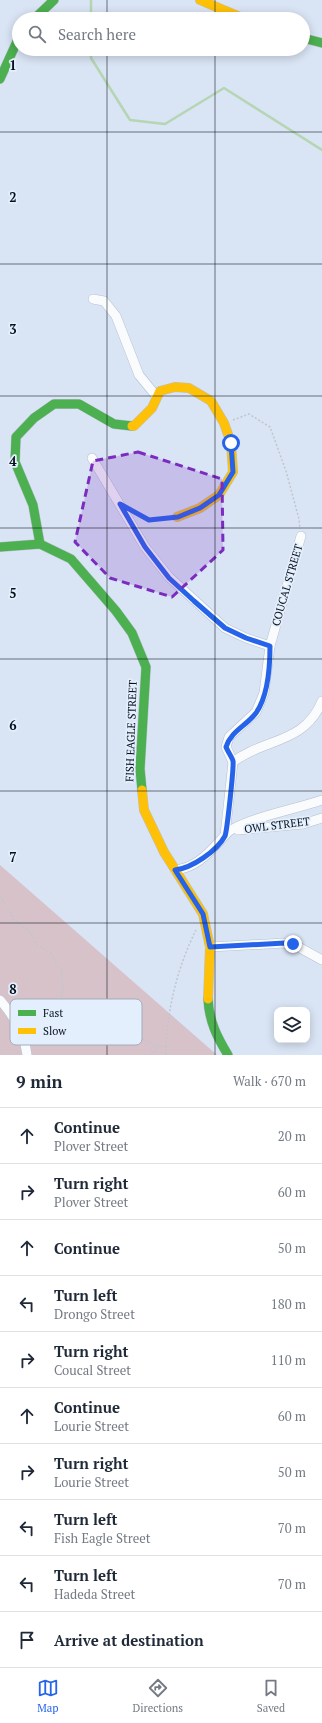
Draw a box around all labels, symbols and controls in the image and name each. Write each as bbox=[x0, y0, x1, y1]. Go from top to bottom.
search box bbox=[12, 12, 310, 56]
icon: search bbox=[26, 23, 48, 45]
text: Search here bbox=[58, 24, 136, 44]
text: 1 bbox=[9, 56, 17, 74]
text: 2 bbox=[9, 188, 17, 206]
text: 3 bbox=[9, 320, 17, 338]
route start bbox=[222, 434, 240, 452]
text: 4 bbox=[9, 452, 17, 470]
street label: COUCAL STREET bbox=[269, 542, 305, 628]
text: 5 bbox=[9, 584, 17, 602]
street label: FISH EAGLE STREET bbox=[122, 680, 140, 782]
text: 6 bbox=[9, 716, 17, 734]
street label: OWL STREET bbox=[243, 814, 311, 836]
text: 7 bbox=[9, 848, 17, 866]
route end bbox=[284, 935, 302, 953]
text: 8 bbox=[9, 980, 17, 998]
legend bbox=[10, 999, 142, 1045]
text: Fast bbox=[43, 1006, 63, 1020]
map controls bbox=[274, 1007, 310, 1043]
button: layers bbox=[274, 1007, 310, 1043]
text: Slow bbox=[43, 1024, 67, 1038]
text: 9 min bbox=[16, 1070, 63, 1093]
text: Walk · 670 m bbox=[233, 1072, 306, 1090]
text: Continue bbox=[54, 1117, 120, 1137]
icon: ahead bbox=[16, 1125, 38, 1147]
text: 20 m bbox=[278, 1127, 306, 1145]
text: Plover Street bbox=[54, 1137, 128, 1155]
text: Turn right bbox=[54, 1173, 129, 1193]
icon: right bbox=[16, 1181, 38, 1203]
text: 60 m bbox=[278, 1183, 306, 1201]
text: Plover Street bbox=[54, 1193, 128, 1211]
icon: ahead bbox=[16, 1237, 38, 1259]
text: Continue bbox=[54, 1238, 120, 1258]
text: 50 m bbox=[278, 1239, 306, 1257]
text: Turn left bbox=[54, 1285, 118, 1305]
icon: left bbox=[16, 1293, 38, 1315]
text: 180 m bbox=[271, 1295, 306, 1313]
text: Drongo Street bbox=[54, 1305, 135, 1323]
text: Turn right bbox=[54, 1341, 129, 1361]
icon: right bbox=[16, 1349, 38, 1371]
text: 110 m bbox=[271, 1351, 306, 1369]
text: Coucal Street bbox=[54, 1361, 131, 1379]
text: Continue bbox=[54, 1397, 120, 1417]
icon: ahead bbox=[16, 1405, 38, 1427]
text: 60 m bbox=[278, 1407, 306, 1425]
text: Lourie Street bbox=[54, 1417, 129, 1435]
text: Turn right bbox=[54, 1453, 129, 1473]
icon: right bbox=[16, 1461, 38, 1483]
text: 50 m bbox=[278, 1463, 306, 1481]
text: Lourie Street bbox=[54, 1473, 129, 1491]
text: Turn left bbox=[54, 1509, 118, 1529]
icon: left bbox=[16, 1517, 38, 1539]
text: 70 m bbox=[278, 1519, 306, 1537]
text: Fish Eagle Street bbox=[54, 1529, 151, 1547]
text: Turn left bbox=[54, 1565, 118, 1585]
icon: left bbox=[16, 1573, 38, 1595]
text: 70 m bbox=[278, 1575, 306, 1593]
text: Hadeda Street bbox=[54, 1585, 135, 1603]
icon: arrive bbox=[16, 1629, 38, 1651]
text: Arrive at destination bbox=[54, 1630, 204, 1650]
tab: Map bbox=[37, 1677, 59, 1715]
tab: Directions bbox=[132, 1677, 183, 1715]
tab: Saved bbox=[257, 1677, 285, 1715]

